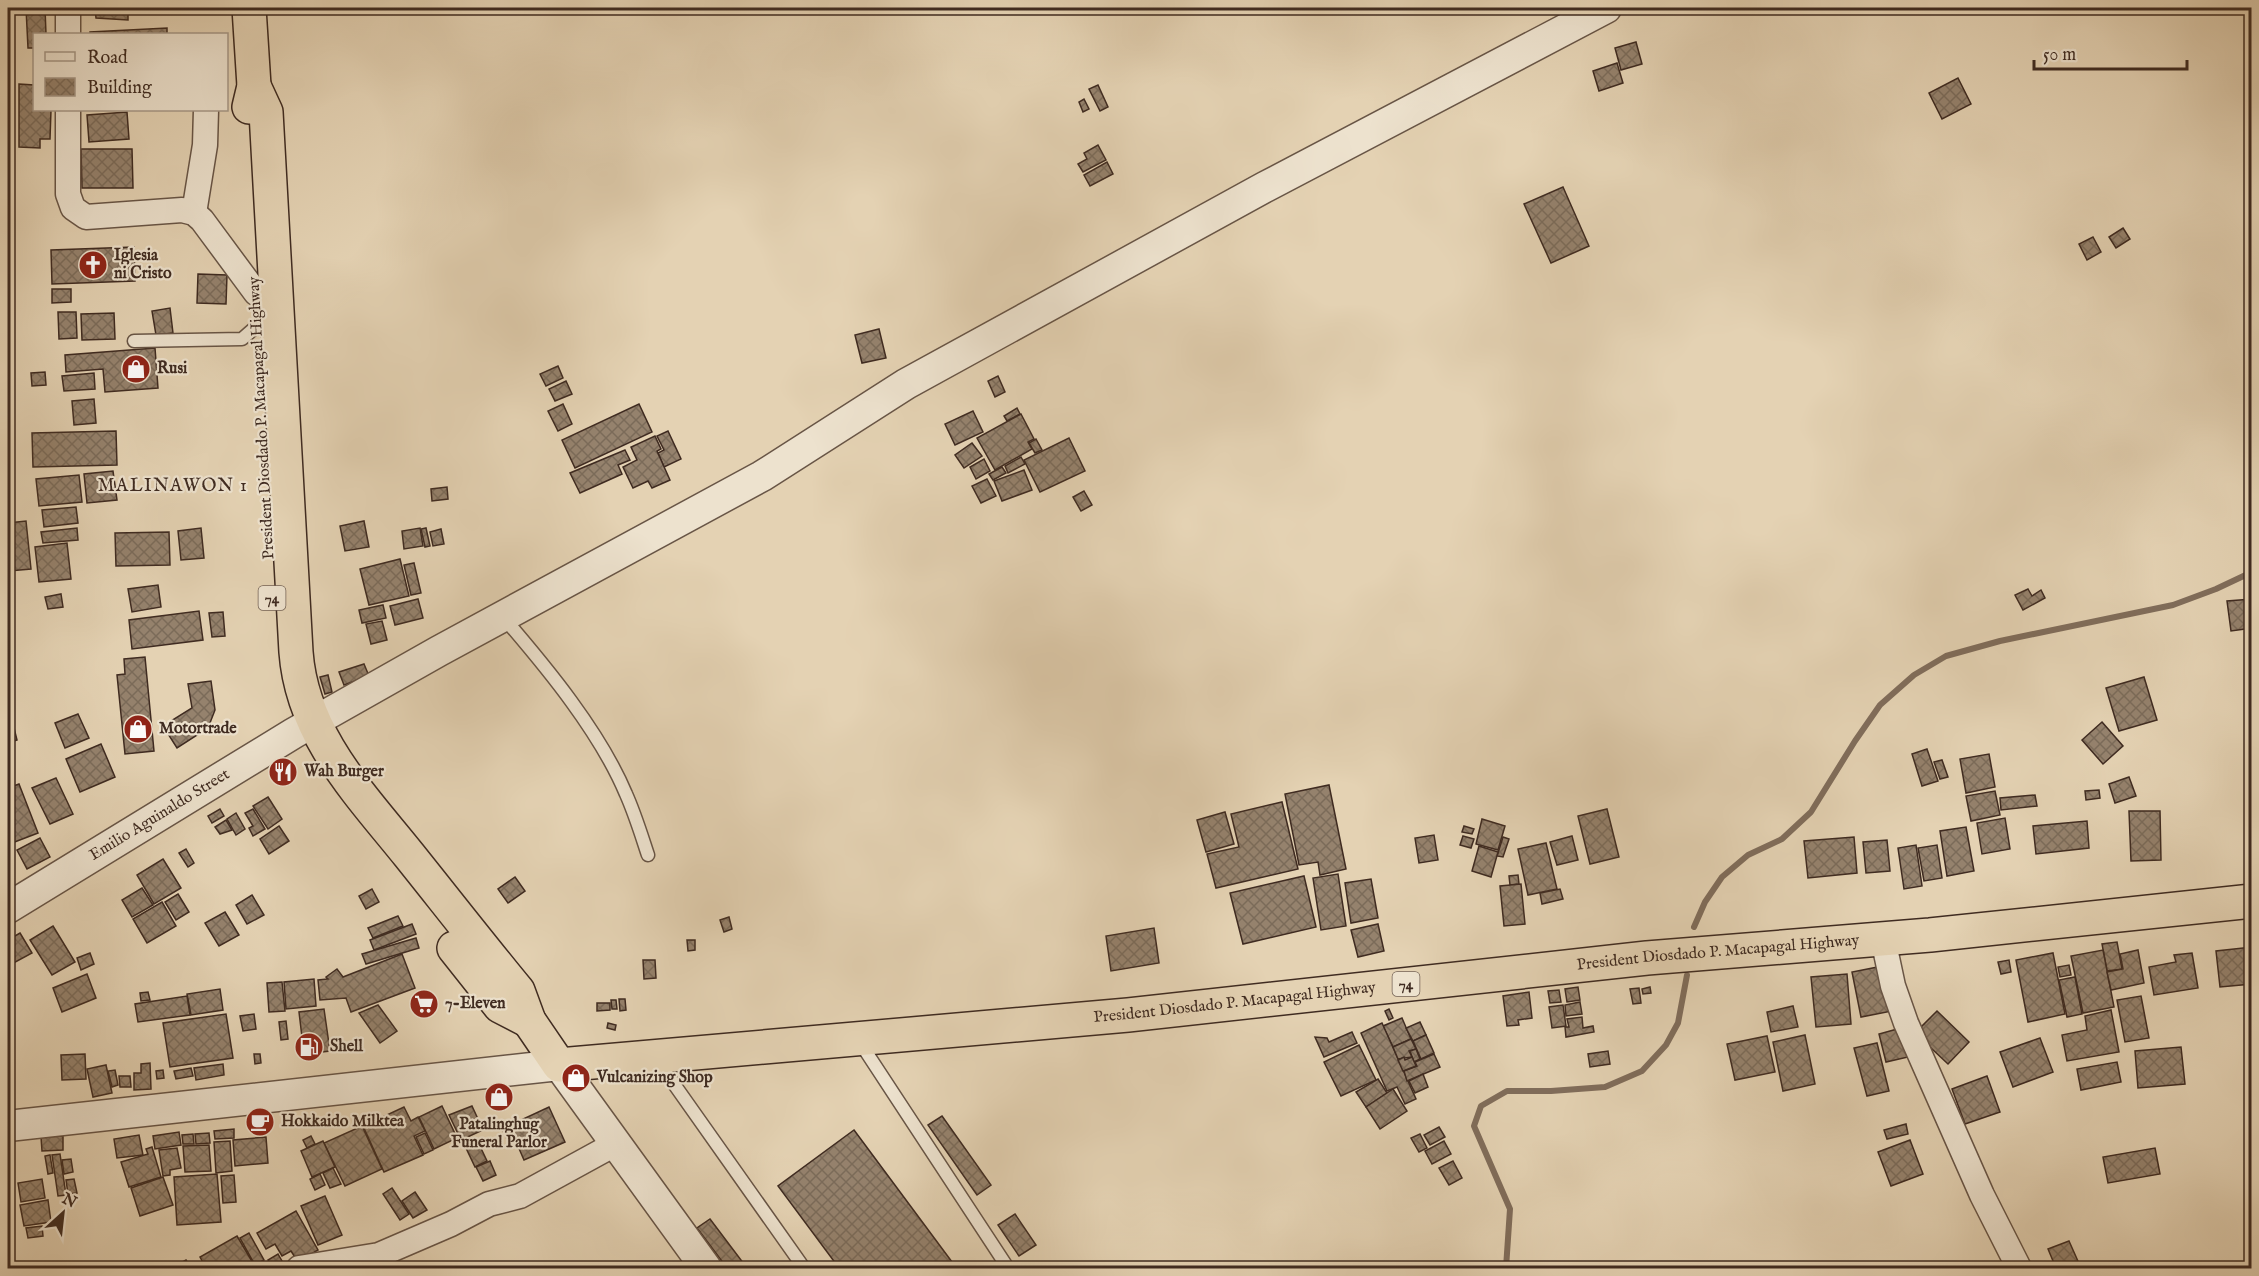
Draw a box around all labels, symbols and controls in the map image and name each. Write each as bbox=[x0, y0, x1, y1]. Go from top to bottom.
legend bbox=[33, 33, 228, 111]
scale bar bbox=[2034, 33, 2187, 71]
text: 50 m bbox=[2043, 44, 2076, 67]
text: Road bbox=[87, 47, 128, 70]
text: Building bbox=[87, 77, 152, 100]
place label: Iglesia ni Cristo bbox=[114, 246, 172, 284]
church icon: Iglesia ni Cristo bbox=[77, 249, 109, 281]
street label: President Diosdado P. Macapagal Highway bbox=[245, 276, 279, 560]
shop icon: Rusi bbox=[120, 353, 152, 385]
place label: Rusi bbox=[157, 359, 188, 379]
district label: MALINAWON 1 bbox=[98, 475, 248, 498]
road number: 74 bbox=[258, 586, 286, 610]
shop icon: Motortrade bbox=[122, 713, 154, 745]
place label: Motortrade bbox=[159, 719, 237, 739]
restaurant icon: Wah Burger bbox=[267, 756, 299, 788]
place label: Wah Burger bbox=[303, 762, 384, 782]
street label: Emilio Aguinaldo Street bbox=[86, 764, 234, 866]
street label: President Diosdado P. Macapagal Highway bbox=[1576, 931, 1860, 976]
road number: 74 bbox=[1392, 972, 1420, 996]
street label: President Diosdado P. Macapagal Highway bbox=[1093, 978, 1377, 1028]
supermarket icon: 7-Eleven bbox=[408, 988, 440, 1020]
place label: 7-Eleven bbox=[445, 994, 506, 1014]
fuel station icon: Shell bbox=[293, 1031, 325, 1063]
place label: Shell bbox=[330, 1037, 363, 1057]
shop icon: Vulcanizing Shop bbox=[560, 1062, 592, 1094]
place label: Vulcanizing Shop bbox=[596, 1068, 713, 1088]
shop icon: Patalinghug Funeral Parlor bbox=[483, 1081, 515, 1113]
cafe icon: Hokkaido Milktea bbox=[244, 1106, 276, 1138]
place label: Hokkaido Milktea bbox=[281, 1112, 405, 1132]
place label: Patalinghug Funeral Parlor bbox=[451, 1115, 547, 1153]
north arrow bbox=[33, 1183, 93, 1243]
text: N bbox=[57, 1189, 80, 1214]

